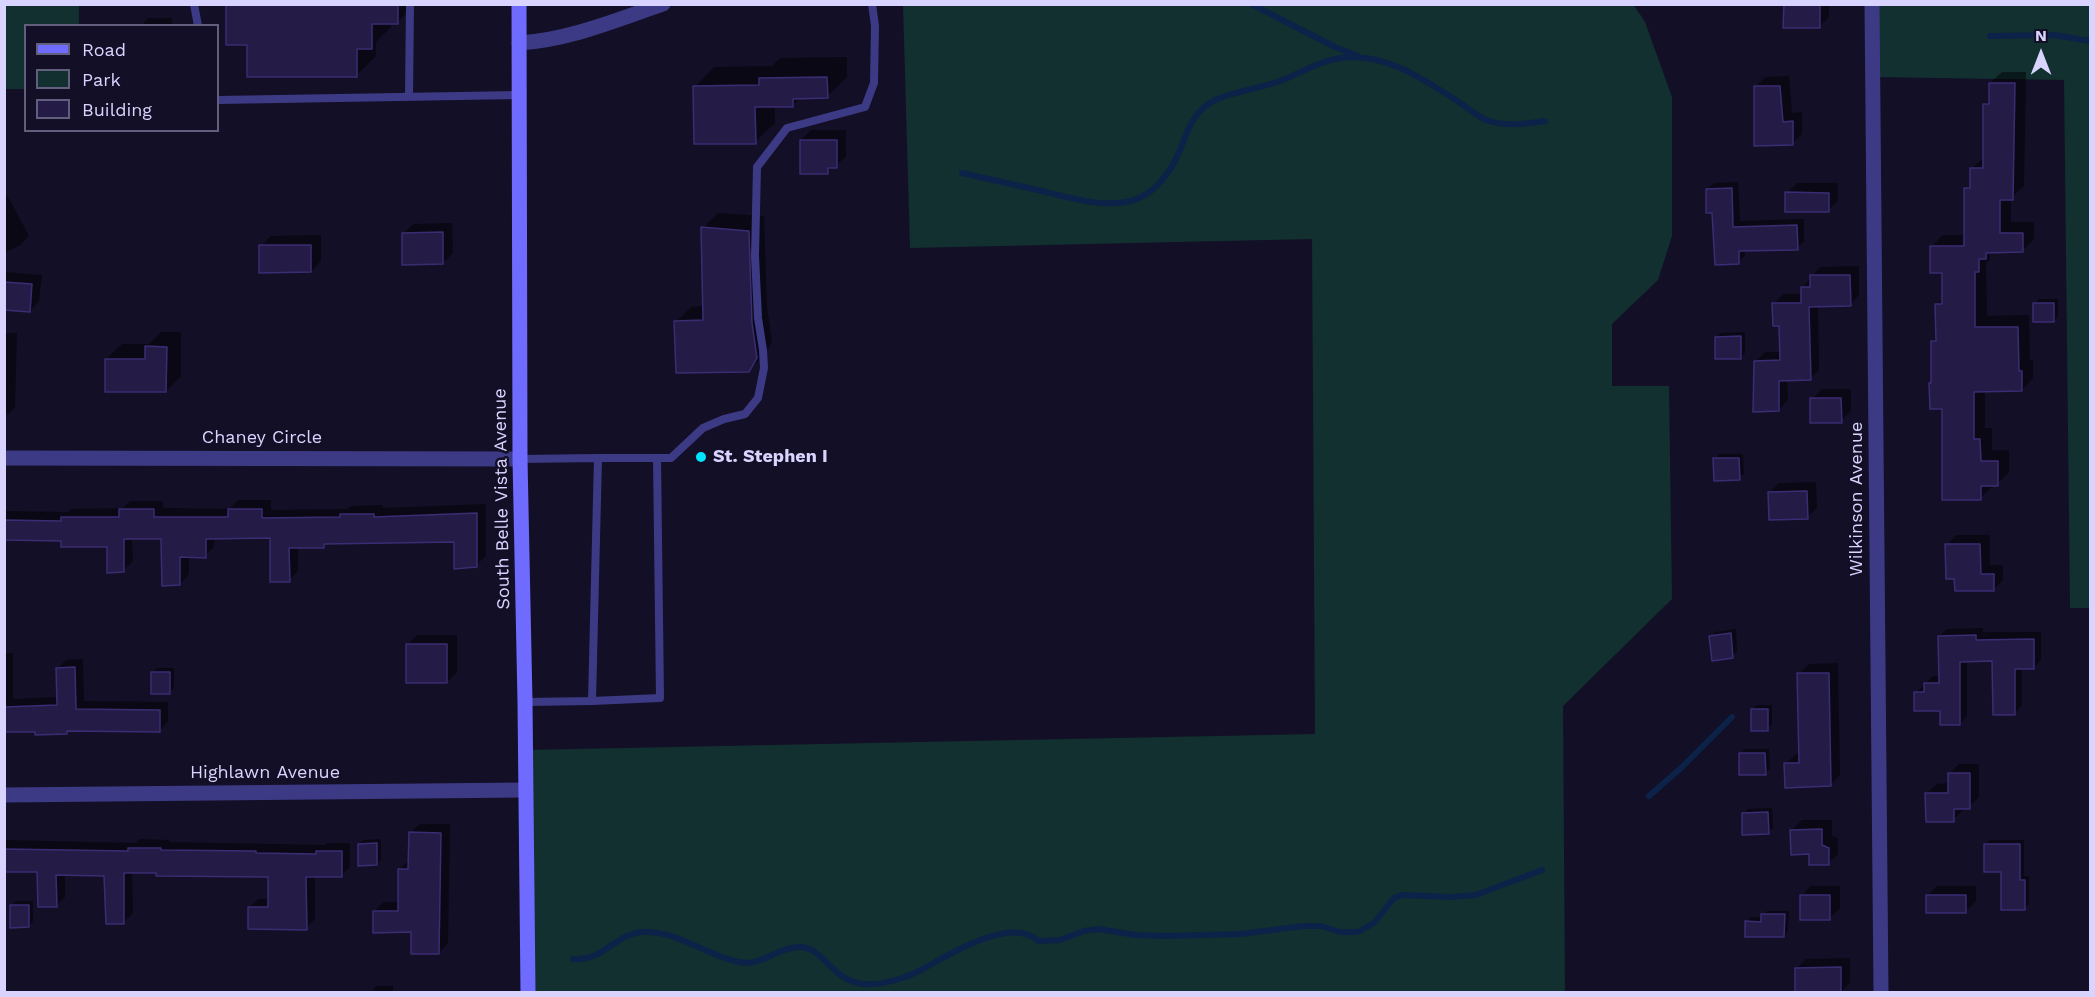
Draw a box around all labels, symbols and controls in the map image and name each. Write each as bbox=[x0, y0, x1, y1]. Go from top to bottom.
legend bbox=[24, 24, 219, 132]
north arrow bbox=[2011, 24, 2071, 84]
text: N bbox=[2035, 26, 2047, 45]
text: Road bbox=[82, 39, 126, 60]
text: Park bbox=[82, 69, 121, 90]
text: Building bbox=[82, 99, 152, 120]
street label: South Belle Vista Avenue bbox=[489, 388, 515, 610]
street label: Wilkinson Avenue bbox=[1846, 422, 1868, 576]
street label: Chaney Circle bbox=[202, 427, 322, 449]
place label: St. Stephen I bbox=[713, 446, 828, 468]
marker: St. Stephen I bbox=[694, 450, 708, 464]
street label: Highlawn Avenue bbox=[190, 762, 340, 784]

